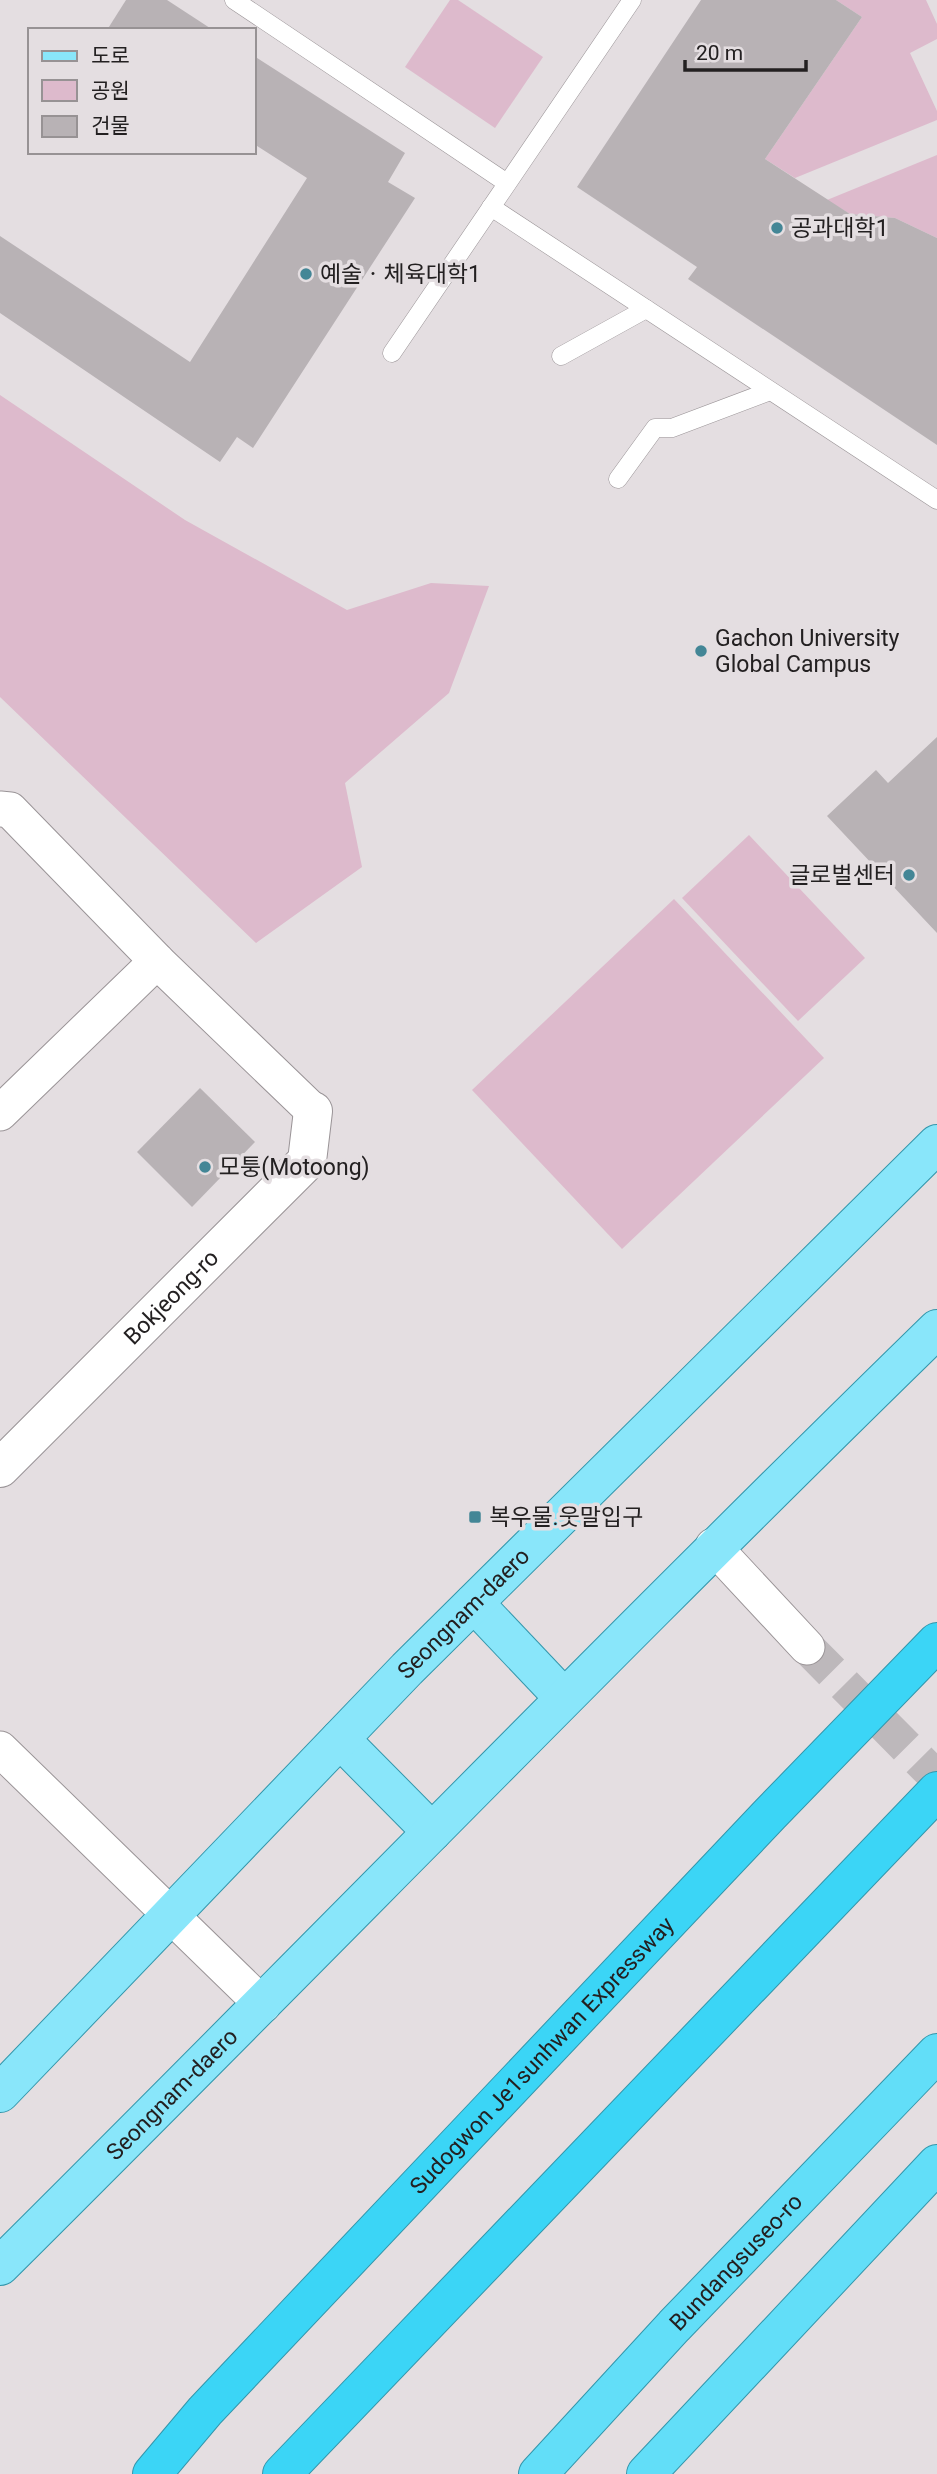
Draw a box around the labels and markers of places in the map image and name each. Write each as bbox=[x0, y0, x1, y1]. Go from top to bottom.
place label: 공과대학1 bbox=[791, 215, 889, 242]
marker: 공과대학1 bbox=[769, 220, 785, 236]
place label: 예술ㆍ체육대학1 bbox=[320, 261, 481, 288]
marker: 예술ㆍ체육대학1 bbox=[298, 266, 314, 282]
place label: Gachon University Global Campus bbox=[715, 625, 900, 678]
marker: Gachon University Global Campus bbox=[693, 643, 709, 659]
place label: 글로벌센터 bbox=[789, 862, 895, 889]
marker: 글로벌센터 bbox=[901, 867, 917, 883]
place label: 모퉁(Motoong) bbox=[219, 1154, 370, 1181]
marker: 모퉁(Motoong) bbox=[197, 1159, 213, 1175]
place label: 복우물.웃말입구 bbox=[489, 1504, 643, 1531]
marker: 복우물.웃말입구 bbox=[467, 1509, 483, 1525]

